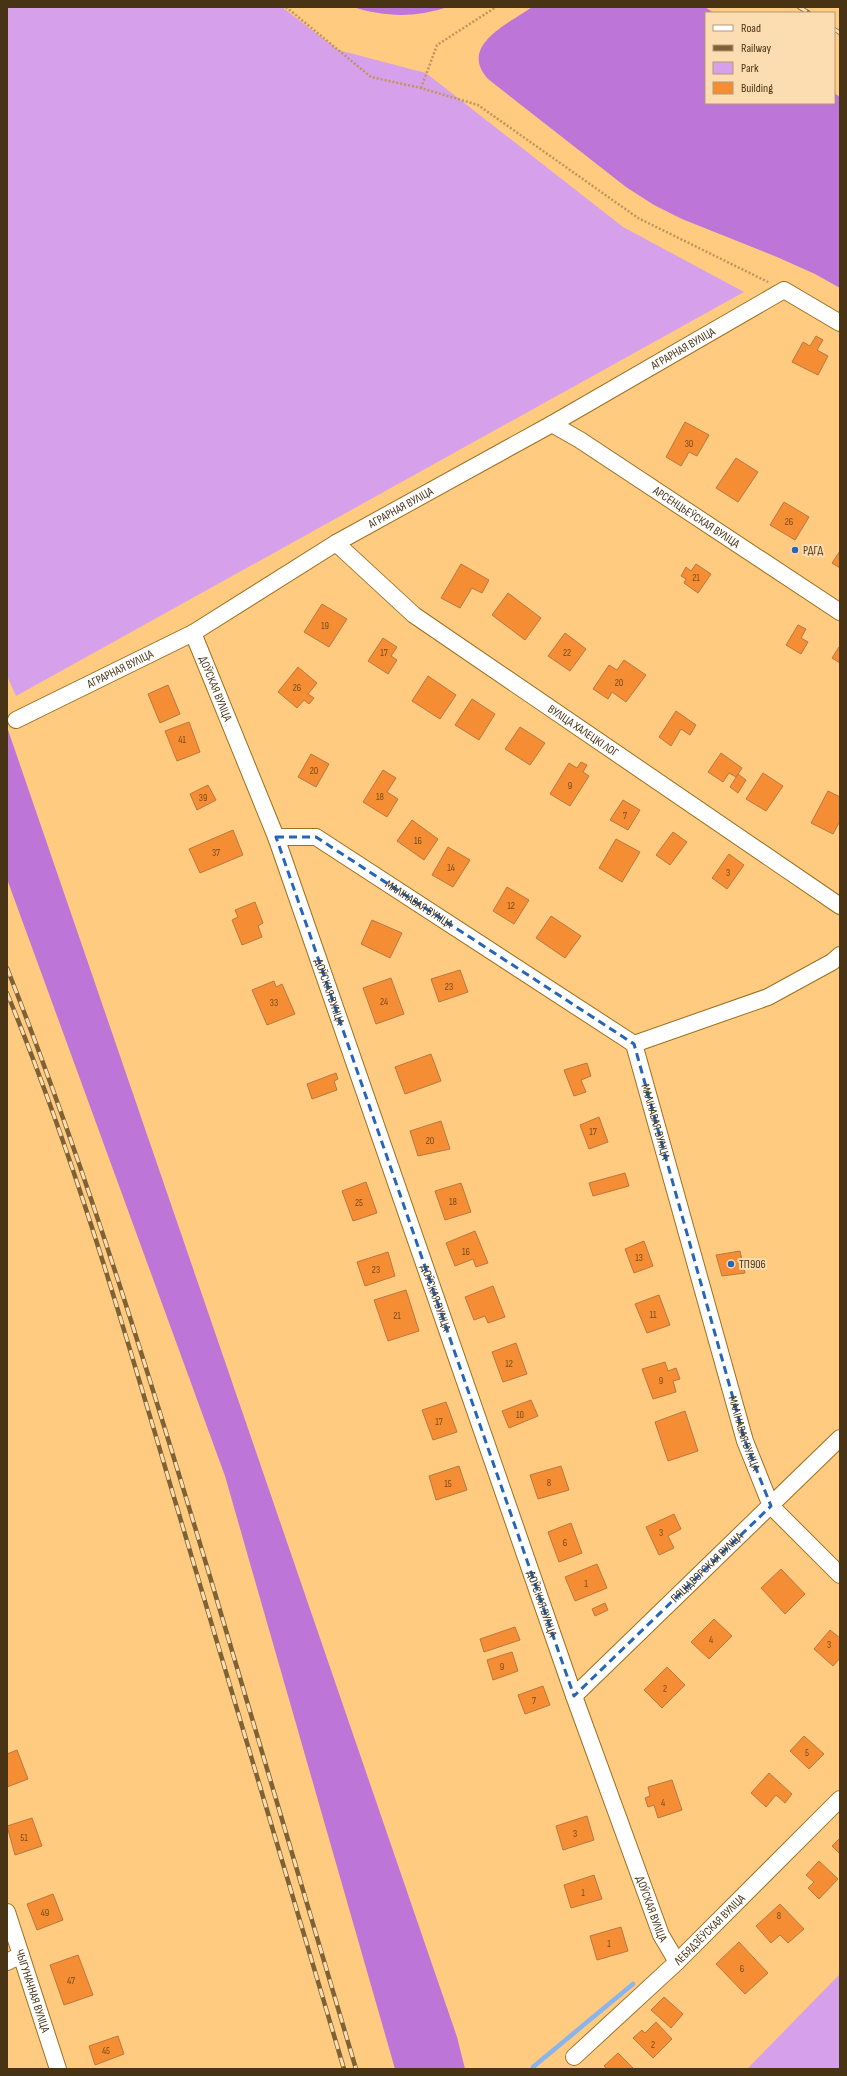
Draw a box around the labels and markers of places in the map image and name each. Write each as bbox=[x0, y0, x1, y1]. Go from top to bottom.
place label: РДГД bbox=[803, 543, 823, 558]
marker: РДГД bbox=[790, 545, 800, 555]
place label: ТП906 bbox=[739, 1257, 766, 1272]
marker: ТП906 bbox=[726, 1259, 736, 1269]

